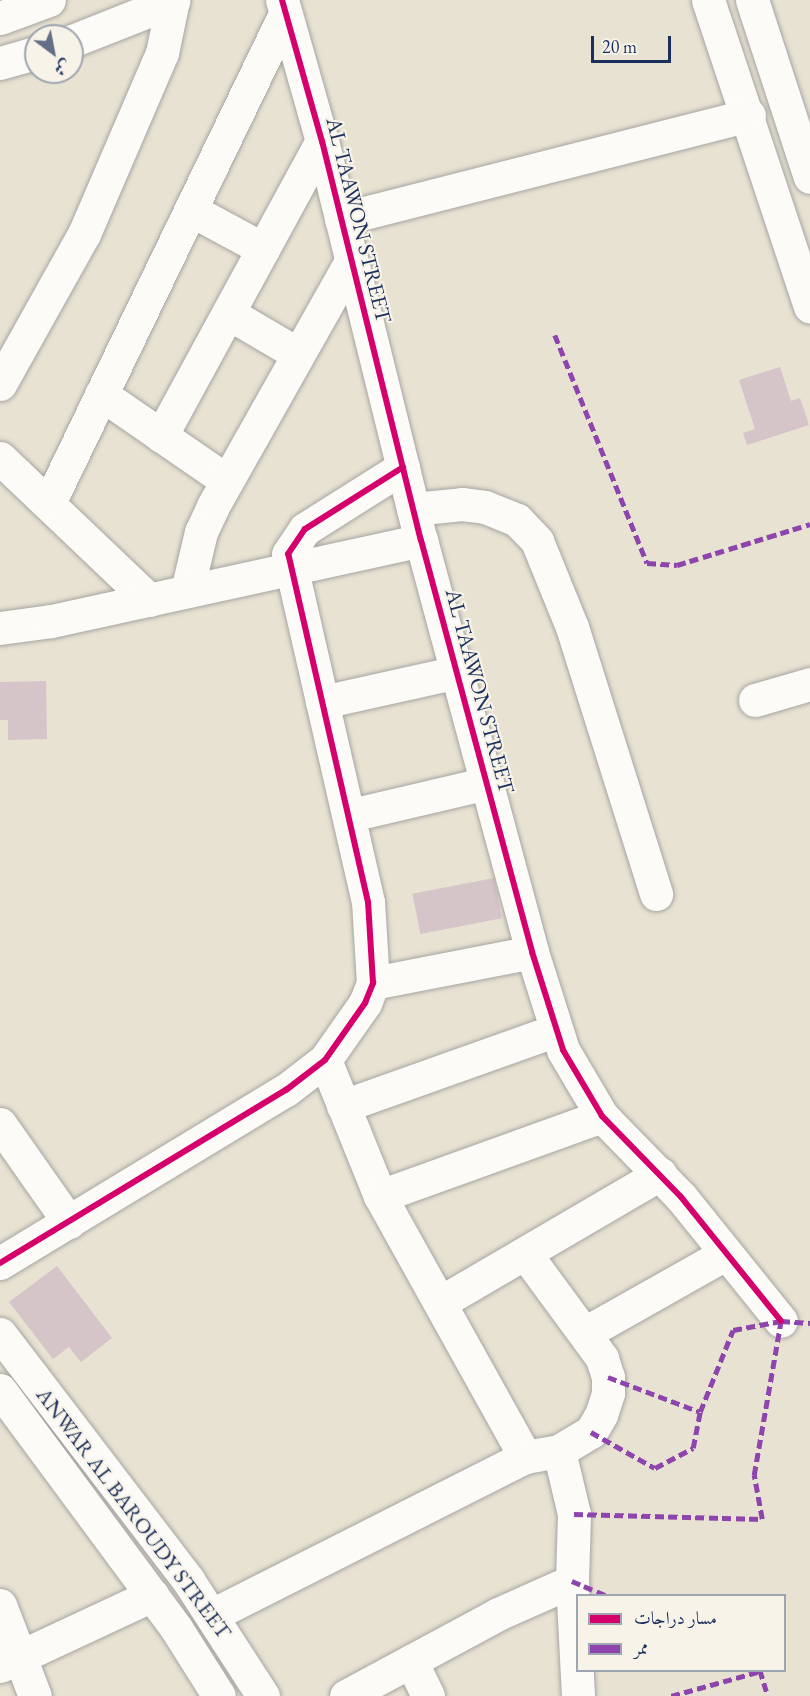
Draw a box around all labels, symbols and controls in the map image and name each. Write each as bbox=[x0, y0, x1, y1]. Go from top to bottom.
north arrow bbox=[24, 24, 84, 84]
scale bar bbox=[594, 24, 674, 62]
text: 20 m bbox=[602, 35, 637, 58]
text: ش bbox=[50, 55, 75, 81]
street label: AL TAAWON STREET bbox=[321, 114, 397, 326]
street label: AL TAAWON STREET bbox=[440, 586, 520, 796]
street label: ANWAR AL BAROUDY STREET bbox=[31, 1382, 237, 1644]
legend bbox=[576, 1594, 786, 1672]
text: مسار دراجات bbox=[634, 1606, 717, 1629]
text: ممر bbox=[634, 1636, 648, 1659]

